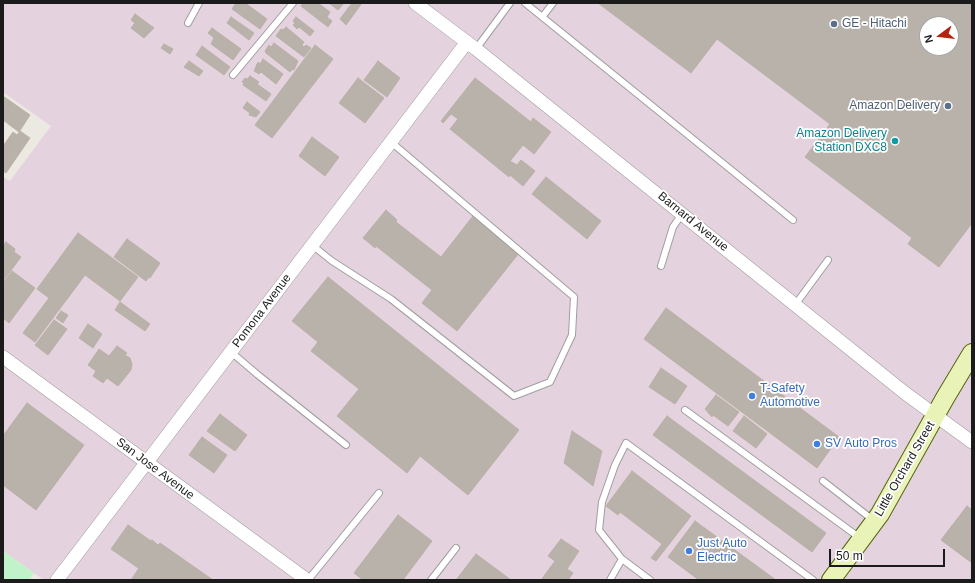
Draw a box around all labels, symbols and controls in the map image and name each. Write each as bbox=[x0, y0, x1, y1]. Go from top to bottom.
north arrow bbox=[919, 16, 959, 56]
place label: GE - Hitachi bbox=[842, 17, 907, 31]
marker: GE - Hitachi bbox=[829, 19, 839, 29]
text: N bbox=[922, 33, 935, 44]
place label: Amazon Delivery bbox=[849, 99, 940, 113]
marker: Amazon Delivery bbox=[943, 101, 953, 111]
place label: Amazon Delivery Station DXC8 bbox=[796, 127, 887, 155]
marker: Amazon Delivery Station DXC8 bbox=[890, 136, 900, 146]
street label: Barnard Avenue bbox=[655, 189, 731, 255]
street label: Pomona Avenue bbox=[230, 271, 294, 351]
place label: T-Safety Automotive bbox=[760, 382, 820, 410]
marker: T-Safety Automotive bbox=[747, 391, 757, 401]
street label: Little Orchard Street bbox=[872, 419, 938, 519]
street label: San Jose Avenue bbox=[113, 435, 197, 503]
place label: SV Auto Pros bbox=[825, 437, 897, 451]
marker: SV Auto Pros bbox=[812, 439, 822, 449]
place label: Just Auto Electric bbox=[697, 537, 747, 565]
scale bar bbox=[831, 541, 947, 567]
marker: Just Auto Electric bbox=[684, 546, 694, 556]
text: 50 m bbox=[836, 549, 863, 563]

